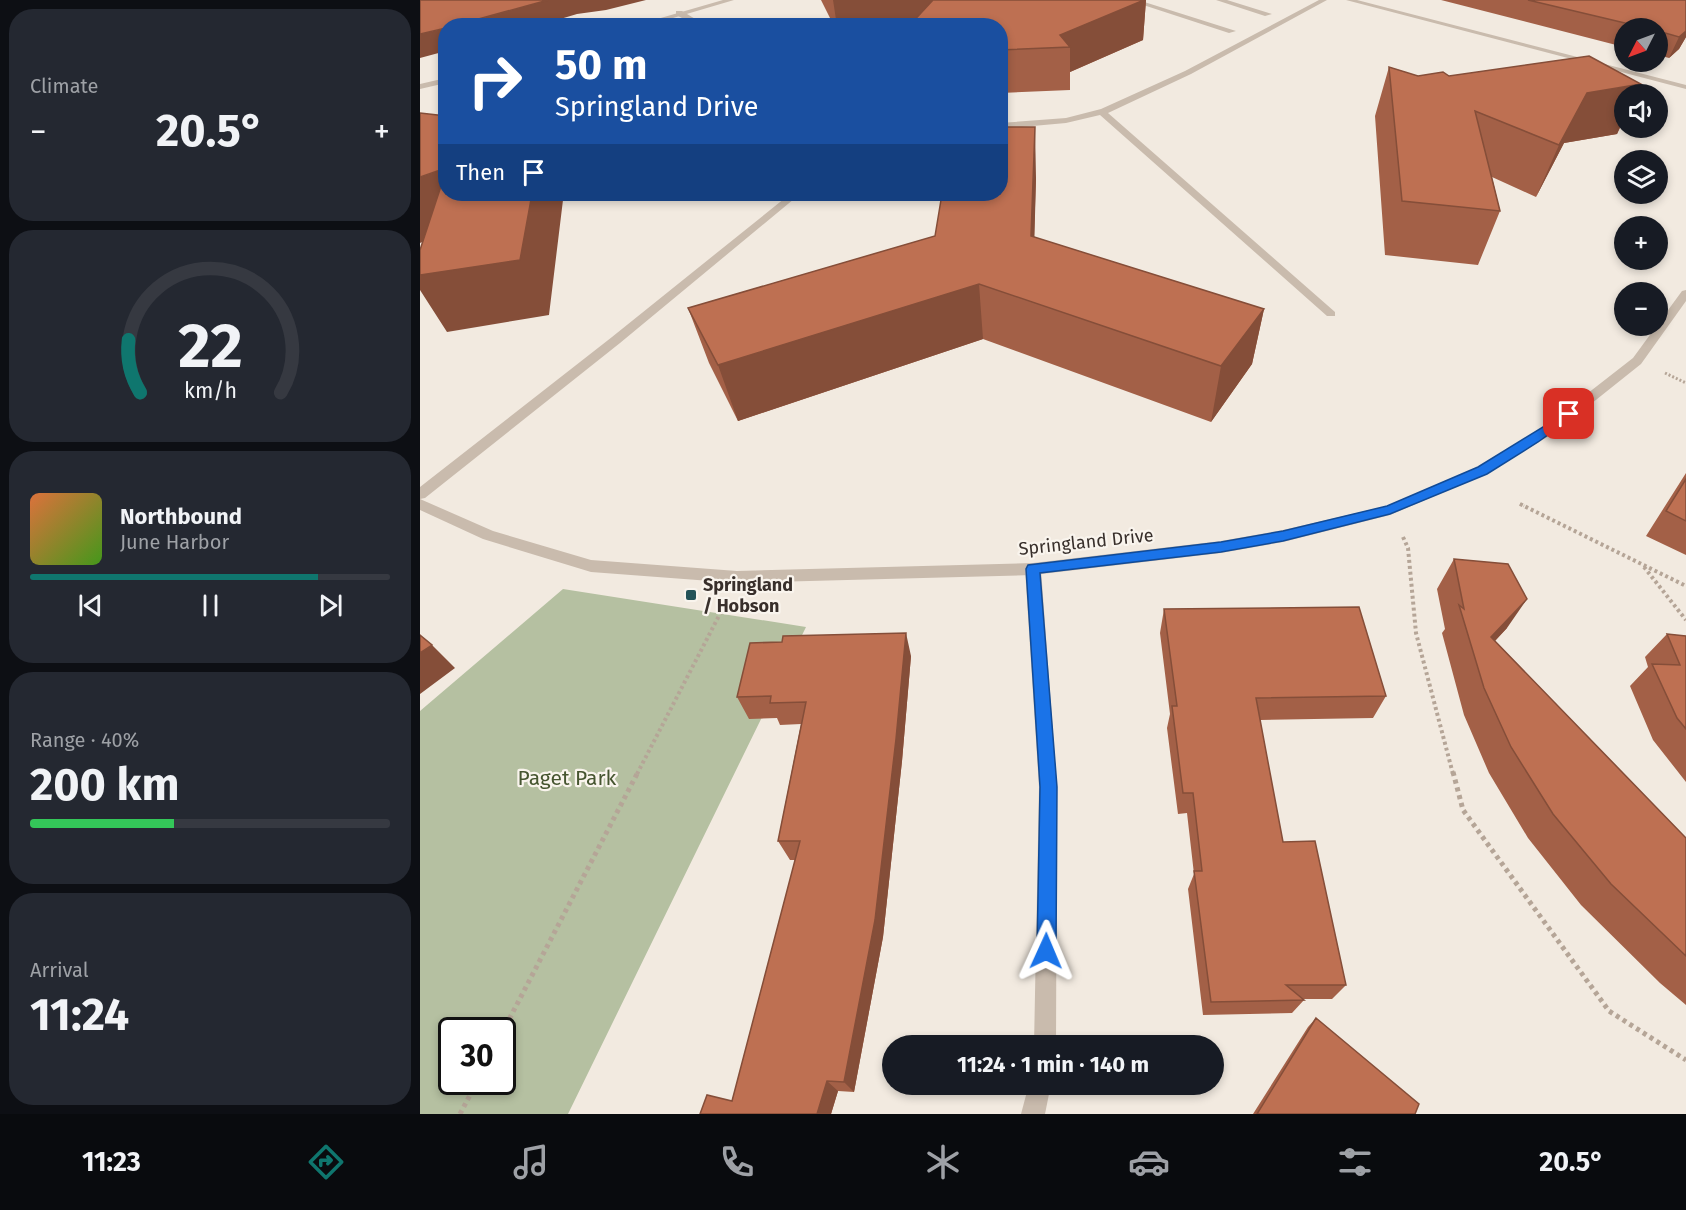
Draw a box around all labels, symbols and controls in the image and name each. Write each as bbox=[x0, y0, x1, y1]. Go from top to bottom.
north arrow bbox=[1614, 18, 1668, 72]
map controls bbox=[1614, 18, 1668, 336]
text: 50 m bbox=[555, 40, 648, 90]
icon: right bbox=[456, 42, 534, 120]
text: Climate bbox=[30, 74, 98, 98]
button: sound bbox=[1614, 84, 1668, 138]
text: Springland Drive bbox=[555, 91, 759, 123]
text: 20.5° bbox=[156, 104, 264, 158]
text: − bbox=[30, 112, 47, 152]
text: + bbox=[374, 112, 390, 152]
button: layers bbox=[1614, 150, 1668, 204]
icon: arrive bbox=[517, 156, 550, 189]
text: Then bbox=[456, 159, 505, 186]
button: + bbox=[1614, 216, 1668, 270]
button: − bbox=[1614, 282, 1668, 336]
text: 22 bbox=[178, 309, 242, 384]
text: km/h bbox=[183, 378, 237, 404]
pin bbox=[1543, 388, 1594, 439]
icon: arrive bbox=[1552, 397, 1585, 430]
text: Northbound bbox=[120, 503, 242, 530]
street label: Springland Drive bbox=[1017, 524, 1155, 560]
text: June Harbor bbox=[120, 530, 229, 554]
place label: Springland / Hobson bbox=[703, 574, 793, 617]
marker: Springland / Hobson bbox=[684, 588, 698, 602]
icon: previous bbox=[74, 589, 107, 622]
icon: pause bbox=[194, 589, 227, 622]
icon: next bbox=[314, 589, 347, 622]
text: Range · 40% bbox=[30, 728, 139, 752]
text: 200 km bbox=[30, 758, 179, 812]
park label: Paget Park bbox=[518, 765, 617, 791]
position arrow bbox=[1014, 919, 1078, 983]
text: Arrival bbox=[30, 958, 89, 982]
text: 11:24 bbox=[30, 988, 129, 1042]
speed limit sign: 30 bbox=[438, 1017, 516, 1095]
text: 11:24 · 1 min · 140 m bbox=[957, 1051, 1149, 1078]
icon: directions bbox=[305, 1141, 347, 1183]
icon: music bbox=[510, 1141, 552, 1183]
icon: phone bbox=[716, 1141, 758, 1183]
icon: climate bbox=[922, 1141, 964, 1183]
icon: car bbox=[1128, 1141, 1170, 1183]
icon: filters bbox=[1334, 1141, 1376, 1183]
text: 11:23 bbox=[82, 1146, 141, 1178]
text: 20.5° bbox=[1539, 1146, 1604, 1178]

